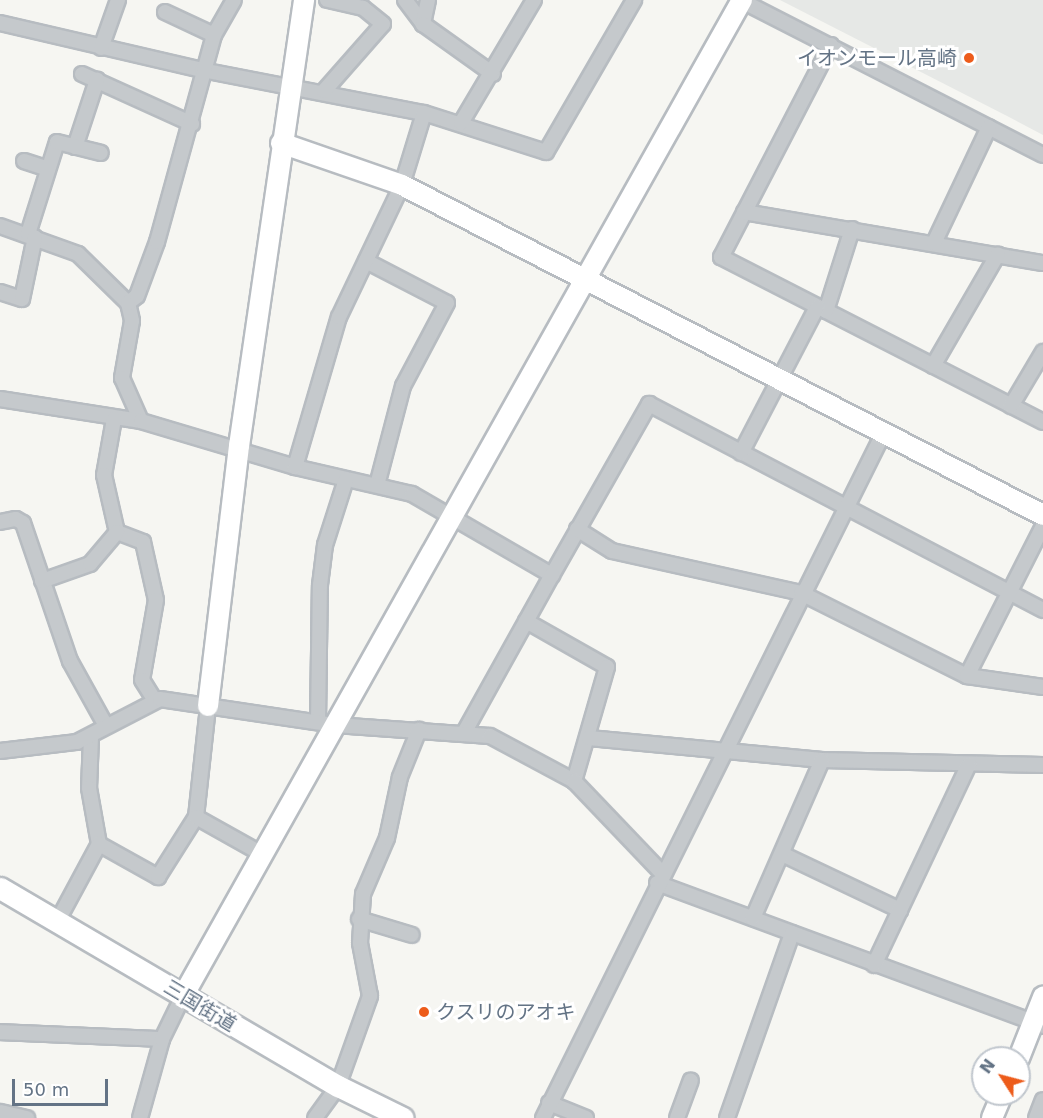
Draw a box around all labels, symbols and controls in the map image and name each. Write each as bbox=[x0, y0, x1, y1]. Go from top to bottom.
place label: イオンモール高崎 bbox=[797, 46, 957, 70]
marker: イオンモール高崎 bbox=[962, 51, 976, 65]
street label: 三国街道 bbox=[160, 975, 240, 1037]
place label: クスリのアオキ bbox=[436, 1000, 576, 1024]
marker: クスリのアオキ bbox=[417, 1005, 431, 1019]
north arrow bbox=[971, 1046, 1031, 1106]
text: N bbox=[976, 1055, 999, 1077]
scale bar bbox=[15, 1067, 111, 1105]
text: 50 m bbox=[23, 1079, 69, 1100]

